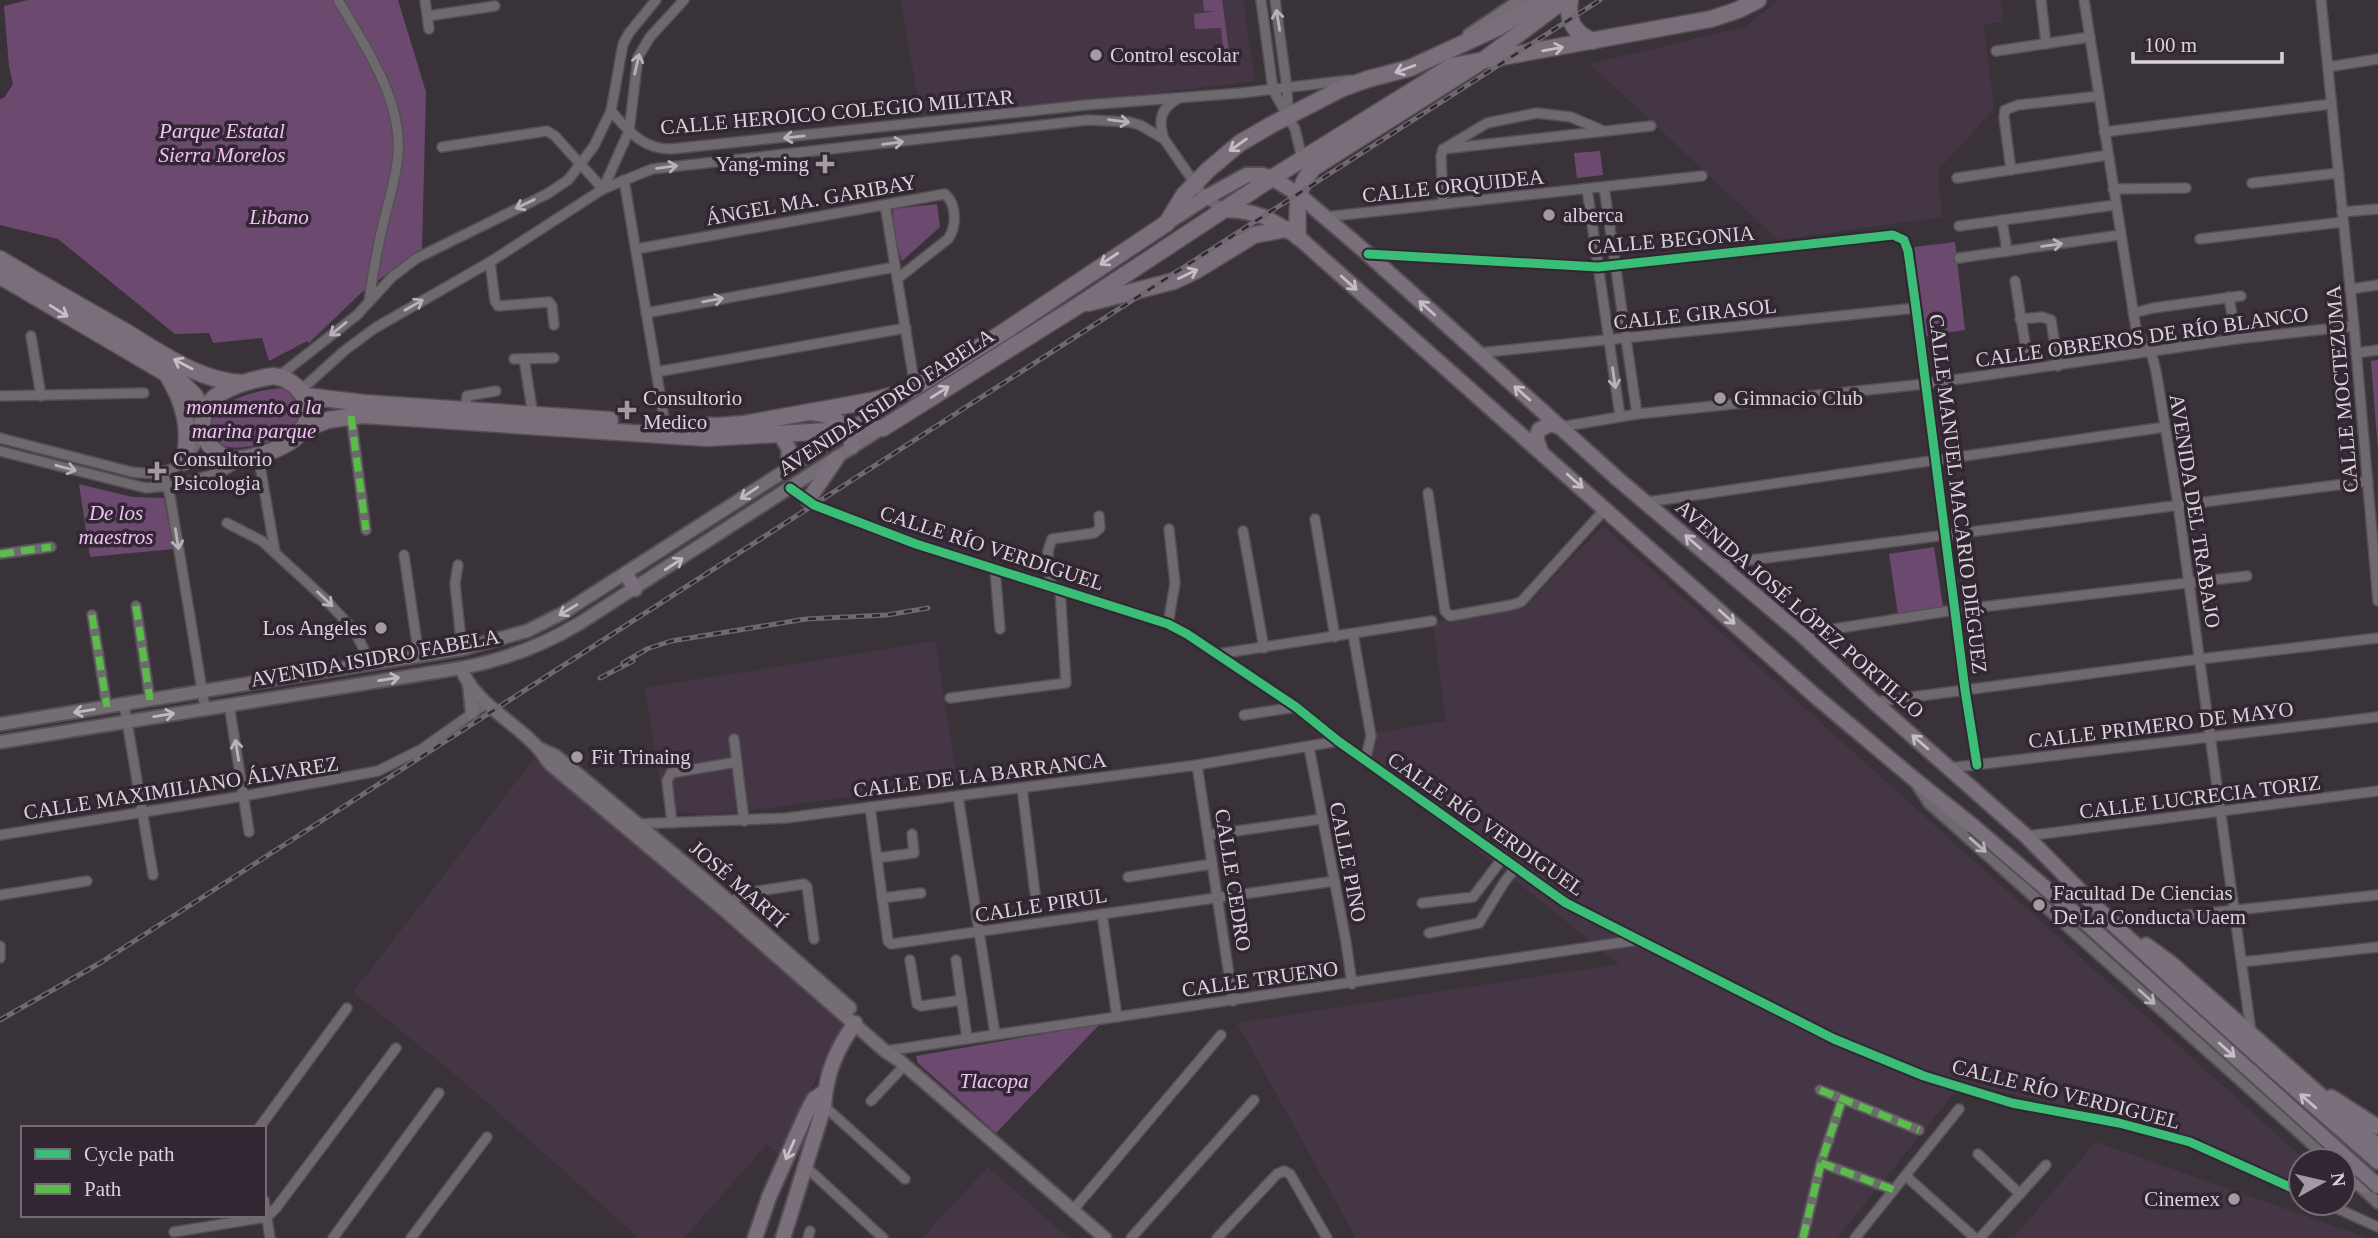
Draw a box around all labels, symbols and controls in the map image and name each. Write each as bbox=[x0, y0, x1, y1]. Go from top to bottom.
one-way arrow bbox=[1271, 9, 1284, 32]
scale bar bbox=[2133, 21, 2282, 65]
text: 100 m bbox=[2144, 33, 2197, 57]
one-way arrow bbox=[1541, 41, 1563, 55]
place label: Control escolar bbox=[1110, 43, 1239, 67]
marker: Control escolar bbox=[1088, 47, 1104, 63]
one-way arrow bbox=[631, 53, 644, 75]
one-way arrow bbox=[1395, 64, 1417, 76]
street label: CALLE HEROICO COLEGIO MILITAR bbox=[659, 85, 1015, 139]
one-way arrow bbox=[1107, 115, 1130, 128]
park label: Parque Estatal Sierra Morelos bbox=[158, 119, 285, 167]
one-way arrow bbox=[783, 131, 805, 144]
one-way arrow bbox=[881, 136, 904, 149]
one-way arrow bbox=[1229, 138, 1248, 152]
place label: Yang-ming bbox=[715, 152, 809, 176]
marker: Yang-ming bbox=[815, 154, 835, 174]
one-way arrow bbox=[655, 161, 678, 174]
street label: CALLE ORQUIDEA bbox=[1361, 164, 1546, 207]
street label: ÁNGEL MA. GARIBAY bbox=[704, 170, 918, 230]
one-way arrow bbox=[515, 198, 536, 212]
place label: alberca bbox=[1563, 203, 1624, 227]
park label: Libano bbox=[248, 205, 309, 229]
marker: alberca bbox=[1541, 207, 1557, 223]
street label: CALLE BEGONIA bbox=[1587, 221, 1756, 259]
one-way arrow bbox=[2040, 238, 2063, 251]
one-way arrow bbox=[1100, 253, 1120, 267]
one-way arrow bbox=[1177, 267, 1198, 280]
one-way arrow bbox=[1340, 275, 1358, 291]
street label: CALLE MOCTEZUMA bbox=[2321, 283, 2363, 494]
one-way arrow bbox=[701, 293, 724, 307]
street label: CALLE GIRASOL bbox=[1612, 293, 1778, 335]
one-way arrow bbox=[403, 298, 423, 312]
one-way arrow bbox=[1419, 300, 1437, 316]
street label: CALLE OBREROS DE RÍO BLANCO bbox=[1974, 302, 2310, 372]
one-way arrow bbox=[48, 304, 68, 318]
street label: CALLE MANUEL MACARIO DIÉGUEZ bbox=[1924, 313, 1992, 675]
one-way arrow bbox=[330, 322, 348, 337]
street label: AVENIDA ISIDRO FABELA bbox=[774, 323, 999, 481]
one-way arrow bbox=[174, 357, 194, 371]
one-way arrow bbox=[1608, 366, 1621, 389]
one-way arrow bbox=[930, 384, 949, 399]
one-way arrow bbox=[1514, 384, 1531, 401]
place label: Consultorio Medico bbox=[643, 386, 742, 434]
place label: Gimnacio Club bbox=[1734, 386, 1863, 410]
marker: Gimnacio Club bbox=[1712, 390, 1728, 406]
street label: AVENIDA DEL TRABAJO bbox=[2165, 392, 2225, 630]
park label: monumento a la marina parque bbox=[186, 395, 322, 443]
marker: Consultorio Medico bbox=[617, 400, 637, 420]
place label: Consultorio Psicologia bbox=[173, 447, 272, 495]
marker: Consultorio Psicologia bbox=[147, 461, 167, 481]
one-way arrow bbox=[55, 463, 77, 476]
one-way arrow bbox=[1566, 473, 1584, 489]
one-way arrow bbox=[740, 486, 759, 500]
street label: AVENIDA JOSÉ LÓPEZ PORTILLO bbox=[1671, 495, 1929, 723]
street label: CALLE RÍO VERDIGUEL bbox=[877, 500, 1107, 596]
park label: De los maestros bbox=[78, 501, 154, 549]
one-way arrow bbox=[171, 527, 184, 550]
one-way arrow bbox=[1685, 534, 1703, 550]
one-way arrow bbox=[663, 556, 683, 570]
one-way arrow bbox=[316, 590, 333, 607]
one-way arrow bbox=[559, 603, 579, 617]
one-way arrow bbox=[1718, 608, 1735, 625]
place label: Los Angeles bbox=[263, 616, 367, 640]
marker: Los Angeles bbox=[373, 620, 389, 636]
street label: AVENIDA ISIDRO FABELA bbox=[249, 624, 502, 692]
one-way arrow bbox=[377, 672, 400, 685]
street label: CALLE PRIMERO DE MAYO bbox=[2027, 697, 2295, 753]
one-way arrow bbox=[73, 705, 96, 718]
one-way arrow bbox=[152, 708, 175, 721]
one-way arrow bbox=[1911, 734, 1929, 750]
one-way arrow bbox=[230, 739, 243, 762]
place label: Fit Trinaing bbox=[591, 745, 691, 769]
street label: CALLE DE LA BARRANCA bbox=[852, 747, 1109, 802]
street label: CALLE RÍO VERDIGUEL bbox=[1383, 747, 1589, 901]
marker: Fit Trinaing bbox=[569, 749, 585, 765]
street label: CALLE MAXIMILIANO ÁLVAREZ bbox=[22, 751, 340, 825]
street label: CALLE LUCRECIA TORIZ bbox=[2078, 770, 2322, 824]
street label: CALLE PINO bbox=[1325, 800, 1371, 924]
street label: CALLE CEDRO bbox=[1210, 807, 1256, 953]
street label: JOSÉ MARTÍ bbox=[685, 836, 791, 932]
one-way arrow bbox=[1969, 837, 1987, 853]
place label: Facultad De Ciencias De La Conducta Uaem bbox=[2053, 881, 2246, 929]
street label: CALLE PIRUL bbox=[973, 883, 1109, 927]
marker: Facultad De Ciencias De La Conducta Uaem bbox=[2031, 897, 2047, 913]
street label: CALLE TRUENO bbox=[1180, 956, 1340, 1002]
one-way arrow bbox=[2138, 989, 2156, 1005]
one-way arrow bbox=[2218, 1041, 2235, 1058]
street label: CALLE RÍO VERDIGUEL bbox=[1950, 1054, 2182, 1134]
park label: Tlacopa bbox=[960, 1069, 1028, 1093]
one-way arrow bbox=[2300, 1093, 2318, 1109]
legend bbox=[21, 1126, 266, 1217]
one-way arrow bbox=[783, 1139, 796, 1160]
text: Cycle path bbox=[84, 1142, 175, 1166]
north arrow bbox=[2287, 1147, 2357, 1217]
text: N bbox=[2327, 1171, 2350, 1188]
text: Path bbox=[84, 1177, 122, 1201]
place label: Cinemex bbox=[2144, 1187, 2220, 1211]
marker: Cinemex bbox=[2226, 1191, 2242, 1207]

